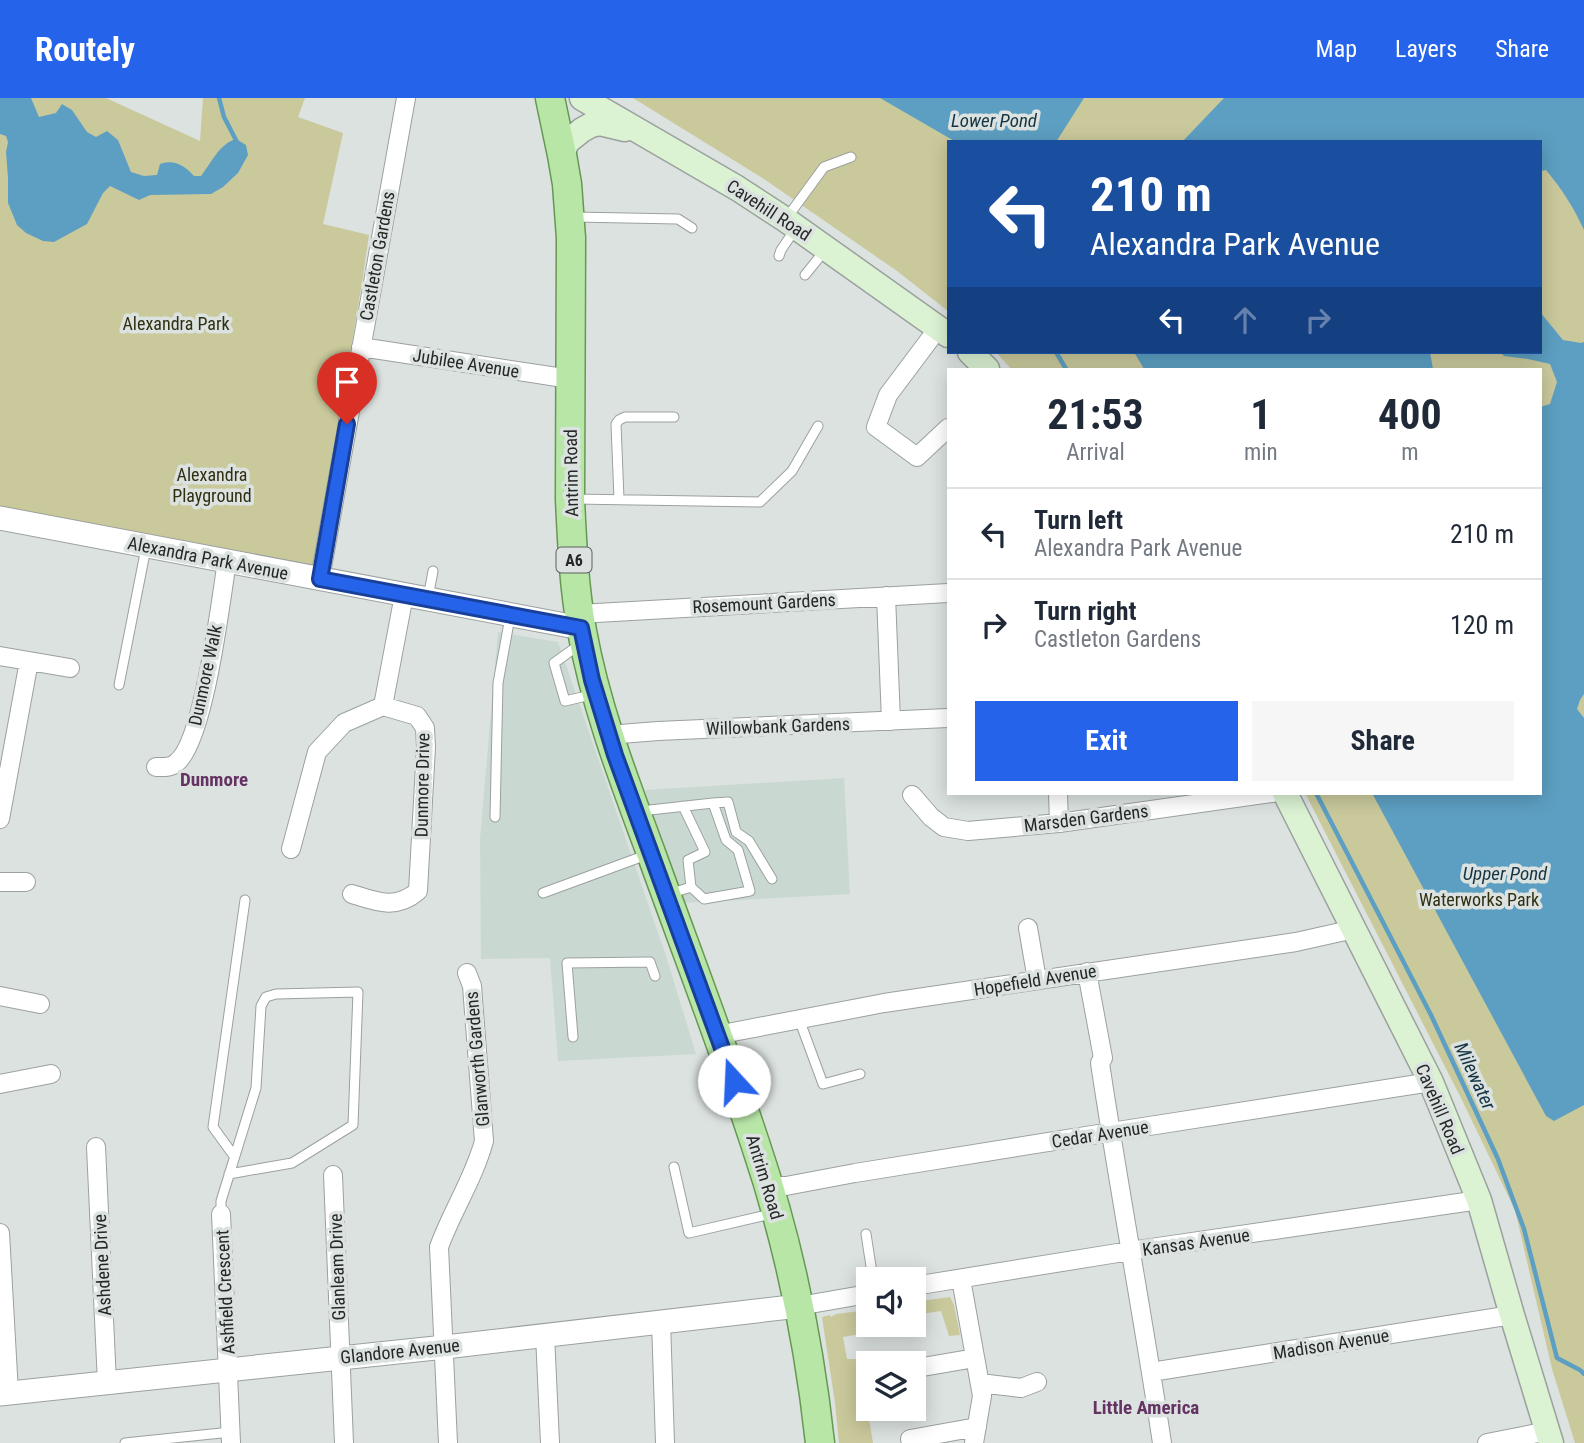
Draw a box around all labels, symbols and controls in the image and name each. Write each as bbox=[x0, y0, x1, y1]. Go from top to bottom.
text: Routely bbox=[35, 30, 135, 69]
text: Map bbox=[1316, 35, 1357, 63]
text: Layers bbox=[1395, 35, 1457, 63]
text: Share bbox=[1495, 35, 1549, 63]
water label: Lower Pond bbox=[951, 109, 1038, 132]
text: 210 m bbox=[1090, 166, 1212, 223]
icon: left bbox=[975, 168, 1066, 259]
street label: Cavehill Road bbox=[723, 175, 815, 245]
street label: Castleton Gardens bbox=[355, 190, 399, 322]
text: Alexandra Park Avenue bbox=[1090, 225, 1380, 263]
icon: left bbox=[1153, 301, 1191, 339]
icon: ahead bbox=[1226, 301, 1264, 339]
icon: right bbox=[1299, 301, 1337, 339]
park label: Alexandra Park bbox=[122, 313, 230, 334]
street label: Jubilee Avenue bbox=[411, 344, 521, 382]
pin bbox=[317, 352, 377, 424]
icon: arrive bbox=[328, 363, 366, 401]
text: 21:53 bbox=[1047, 390, 1144, 439]
text: 1 bbox=[1250, 390, 1271, 439]
text: 400 bbox=[1378, 390, 1442, 439]
street label: Antrim Road bbox=[560, 429, 582, 517]
text: Arrival bbox=[1066, 439, 1125, 466]
text: min bbox=[1244, 439, 1278, 466]
text: m bbox=[1401, 439, 1418, 466]
park label: Alexandra Playground bbox=[172, 464, 252, 506]
text: Turn left bbox=[1034, 505, 1123, 535]
icon: left bbox=[975, 515, 1013, 553]
text: 210 m bbox=[1450, 519, 1514, 549]
street label: Alexandra Park Avenue bbox=[126, 532, 290, 584]
text: Alexandra Park Avenue bbox=[1034, 535, 1242, 562]
road number: A6 bbox=[556, 547, 592, 573]
street label: Rosemount Gardens bbox=[692, 589, 836, 617]
text: Turn right bbox=[1034, 596, 1136, 626]
icon: right bbox=[975, 606, 1013, 644]
text: 120 m bbox=[1450, 610, 1514, 640]
street label: Dunmore Walk bbox=[184, 623, 226, 727]
text: Castleton Gardens bbox=[1034, 626, 1201, 653]
button: Exit bbox=[975, 701, 1238, 781]
button: Share bbox=[1252, 701, 1514, 781]
street label: Willowbank Gardens bbox=[706, 713, 850, 739]
street label: Dunmore Drive bbox=[411, 733, 433, 837]
district label: Dunmore bbox=[180, 768, 248, 791]
street label: Marsden Gardens bbox=[1023, 800, 1149, 836]
water label: Upper Pond bbox=[1463, 862, 1548, 885]
park label: Waterworks Park bbox=[1419, 889, 1539, 910]
street label: Hopefield Avenue bbox=[972, 960, 1098, 1000]
street label: Glanworth Gardens bbox=[461, 990, 493, 1128]
water label: Milewater bbox=[1449, 1039, 1501, 1114]
position arrow bbox=[697, 1044, 771, 1118]
street label: Cavehill Road bbox=[1412, 1061, 1468, 1157]
street label: Cedar Avenue bbox=[1050, 1116, 1150, 1152]
street label: Antrim Road bbox=[742, 1132, 788, 1222]
street label: Glanleam Drive bbox=[325, 1213, 349, 1321]
street label: Ashdene Drive bbox=[89, 1214, 115, 1316]
street label: Kansas Avenue bbox=[1141, 1224, 1251, 1260]
street label: Ashfield Crescent bbox=[211, 1229, 239, 1355]
map controls bbox=[856, 1267, 926, 1421]
button: sound bbox=[856, 1267, 926, 1337]
street label: Madison Avenue bbox=[1271, 1324, 1391, 1364]
street label: Glandore Avenue bbox=[339, 1334, 461, 1368]
button: layers bbox=[856, 1351, 926, 1421]
district label: Little America bbox=[1093, 1396, 1199, 1419]

